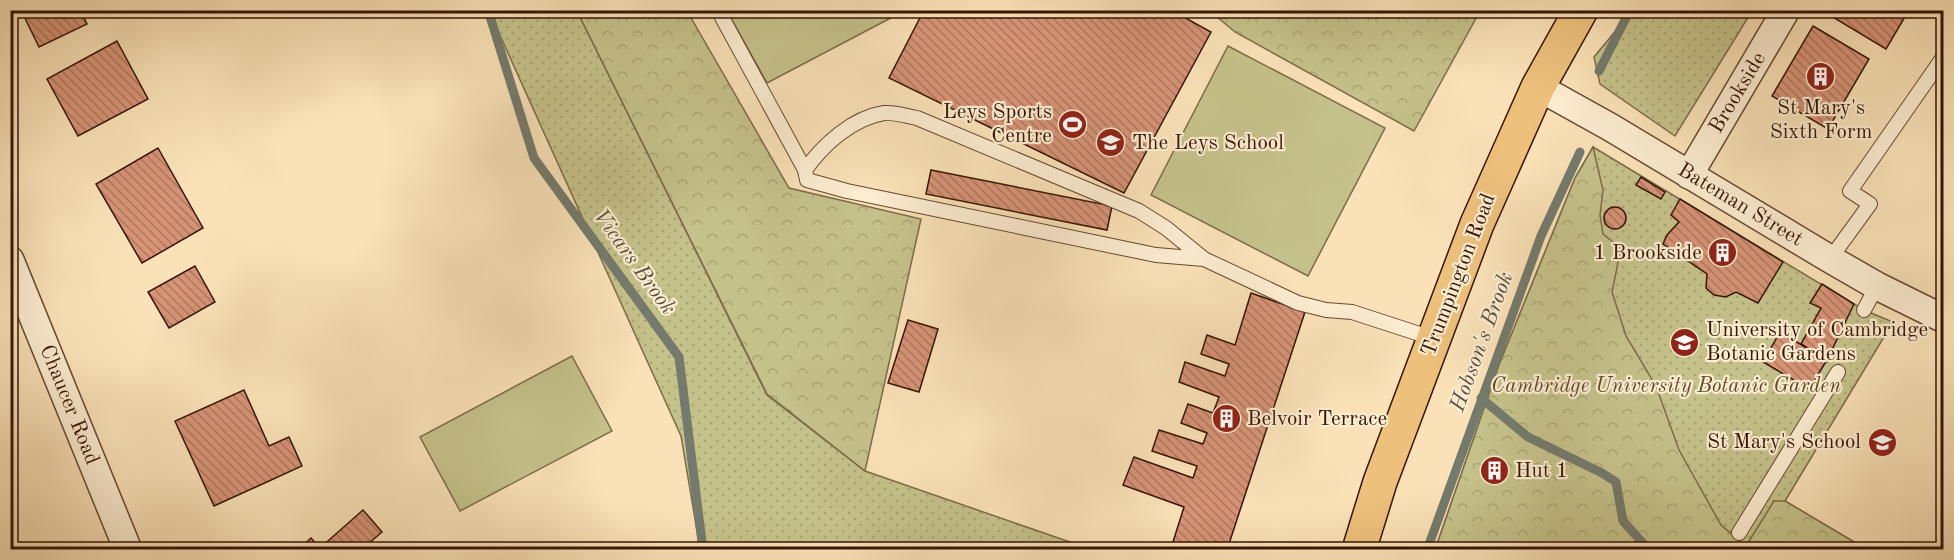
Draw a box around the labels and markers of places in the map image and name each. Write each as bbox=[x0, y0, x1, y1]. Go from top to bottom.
building icon: St Mary's Sixth Form bbox=[1805, 61, 1837, 93]
place label: St Mary's Sixth Form bbox=[1770, 98, 1872, 143]
place label: Leys Sports Centre bbox=[943, 102, 1052, 147]
sports icon: Leys Sports Centre bbox=[1057, 108, 1089, 140]
school or university icon: The Leys School bbox=[1095, 127, 1127, 159]
place label: The Leys School bbox=[1132, 133, 1284, 154]
building icon: 1 Brookside bbox=[1707, 237, 1739, 269]
place label: 1 Brookside bbox=[1594, 243, 1702, 264]
place label: University of Cambridge Botanic Gardens bbox=[1706, 320, 1928, 365]
school or university icon: University of Cambridge Botanic Gardens bbox=[1669, 326, 1701, 358]
building icon: Belvoir Terrace bbox=[1210, 403, 1242, 435]
place label: Belvoir Terrace bbox=[1247, 409, 1387, 430]
school or university icon: St Mary's School bbox=[1866, 426, 1898, 458]
place label: St Mary's School bbox=[1707, 432, 1861, 453]
building icon: Hut 1 bbox=[1478, 455, 1510, 487]
place label: Hut 1 bbox=[1515, 461, 1568, 482]

